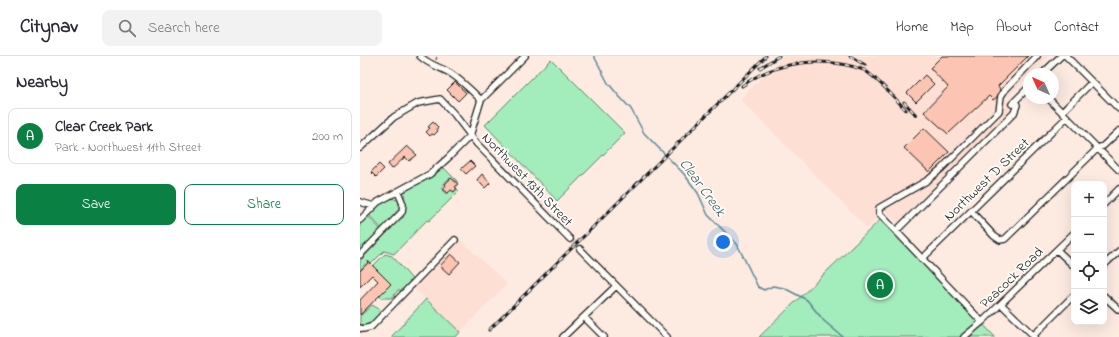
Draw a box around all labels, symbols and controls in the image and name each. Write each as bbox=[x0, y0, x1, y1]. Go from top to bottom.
search box bbox=[102, 10, 382, 46]
text: Citynav bbox=[20, 14, 78, 41]
icon: search bbox=[116, 17, 138, 39]
text: Search here bbox=[148, 17, 220, 39]
text: Home bbox=[896, 17, 928, 38]
text: Map bbox=[950, 17, 974, 38]
text: About bbox=[996, 17, 1032, 38]
text: Contact bbox=[1054, 17, 1099, 38]
north arrow bbox=[1023, 68, 1059, 104]
text: Nearby bbox=[16, 70, 68, 95]
text: Clear Creek Park bbox=[55, 116, 153, 138]
text: A bbox=[26, 127, 34, 146]
text: 200 m bbox=[312, 127, 343, 146]
street label: Northwest 13th Street bbox=[476, 128, 578, 232]
street label: Northwest D Street bbox=[939, 133, 1035, 227]
text: Park · Northwest 11th Street bbox=[55, 138, 201, 157]
water label: Clear Creek bbox=[674, 154, 732, 222]
map controls bbox=[1071, 181, 1107, 325]
button: + bbox=[1071, 181, 1107, 217]
button: Save bbox=[16, 184, 176, 225]
button: Share bbox=[184, 184, 344, 225]
button: − bbox=[1071, 217, 1107, 253]
your location bbox=[713, 232, 733, 252]
street label: Peacock Road bbox=[976, 242, 1049, 314]
button: locate bbox=[1071, 253, 1107, 289]
pin: A bbox=[867, 270, 893, 300]
button: layers bbox=[1071, 289, 1107, 325]

